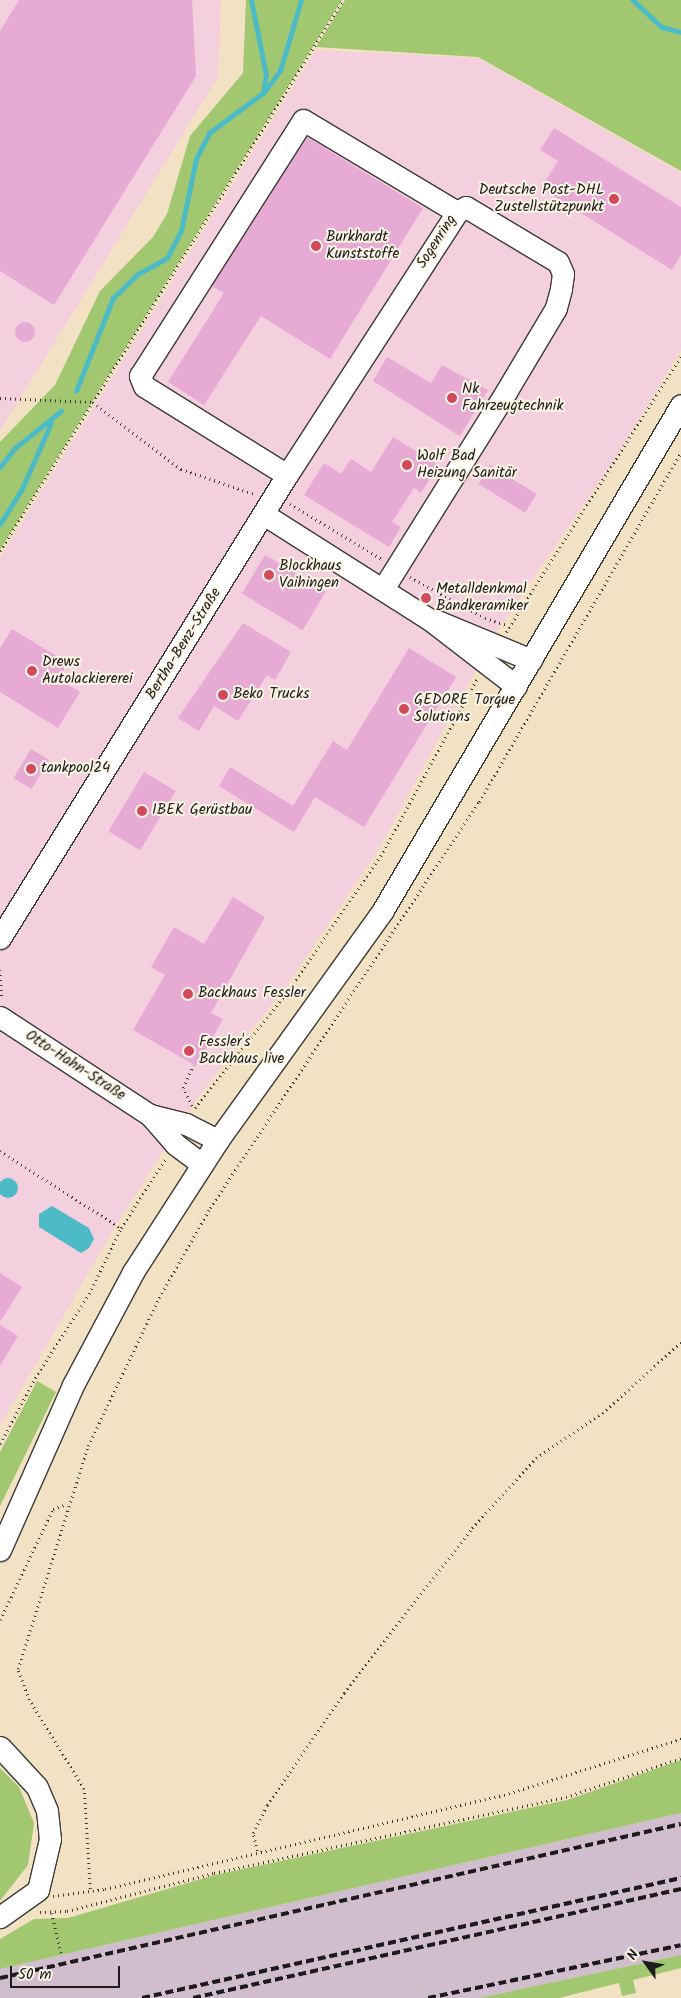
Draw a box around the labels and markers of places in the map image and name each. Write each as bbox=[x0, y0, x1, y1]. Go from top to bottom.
place label: Deutsche Post-DHL Zustellstützpunkt bbox=[479, 181, 604, 216]
marker: Deutsche Post-DHL Zustellstützpunkt bbox=[608, 193, 620, 205]
place label: Burkhardt Kunststoffe bbox=[326, 228, 399, 263]
marker: Burkhardt Kunststoffe bbox=[310, 240, 322, 252]
place label: Nk Fahrzeugtechnik bbox=[462, 380, 563, 415]
marker: Nk Fahrzeugtechnik bbox=[446, 392, 458, 404]
place label: Wolf Bad Heizung Sanitär bbox=[417, 447, 517, 482]
marker: Wolf Bad Heizung Sanitär bbox=[401, 459, 413, 471]
place label: Blockhaus Vaihingen bbox=[279, 557, 341, 592]
marker: Blockhaus Vaihingen bbox=[263, 569, 275, 581]
place label: Metalldenkmal Bandkeramiker bbox=[436, 580, 528, 615]
marker: Metalldenkmal Bandkeramiker bbox=[420, 592, 432, 604]
place label: Drews Autolackiererei bbox=[42, 653, 133, 688]
marker: Drews Autolackiererei bbox=[26, 665, 38, 677]
place label: Beko Trucks bbox=[233, 686, 309, 704]
marker: Beko Trucks bbox=[217, 689, 229, 701]
place label: GEDORE Torque Solutions bbox=[414, 691, 515, 726]
marker: GEDORE Torque Solutions bbox=[398, 703, 410, 715]
place label: tankpool24 bbox=[41, 760, 110, 778]
marker: tankpool24 bbox=[25, 763, 37, 775]
place label: IBEK Gerüstbau bbox=[152, 802, 252, 820]
marker: IBEK Gerüstbau bbox=[136, 805, 148, 817]
place label: Backhaus Fessler bbox=[198, 985, 306, 1003]
marker: Backhaus Fessler bbox=[182, 988, 194, 1000]
place label: Fessler's Backhaus live bbox=[199, 1033, 284, 1068]
marker: Fessler's Backhaus live bbox=[183, 1045, 195, 1057]

